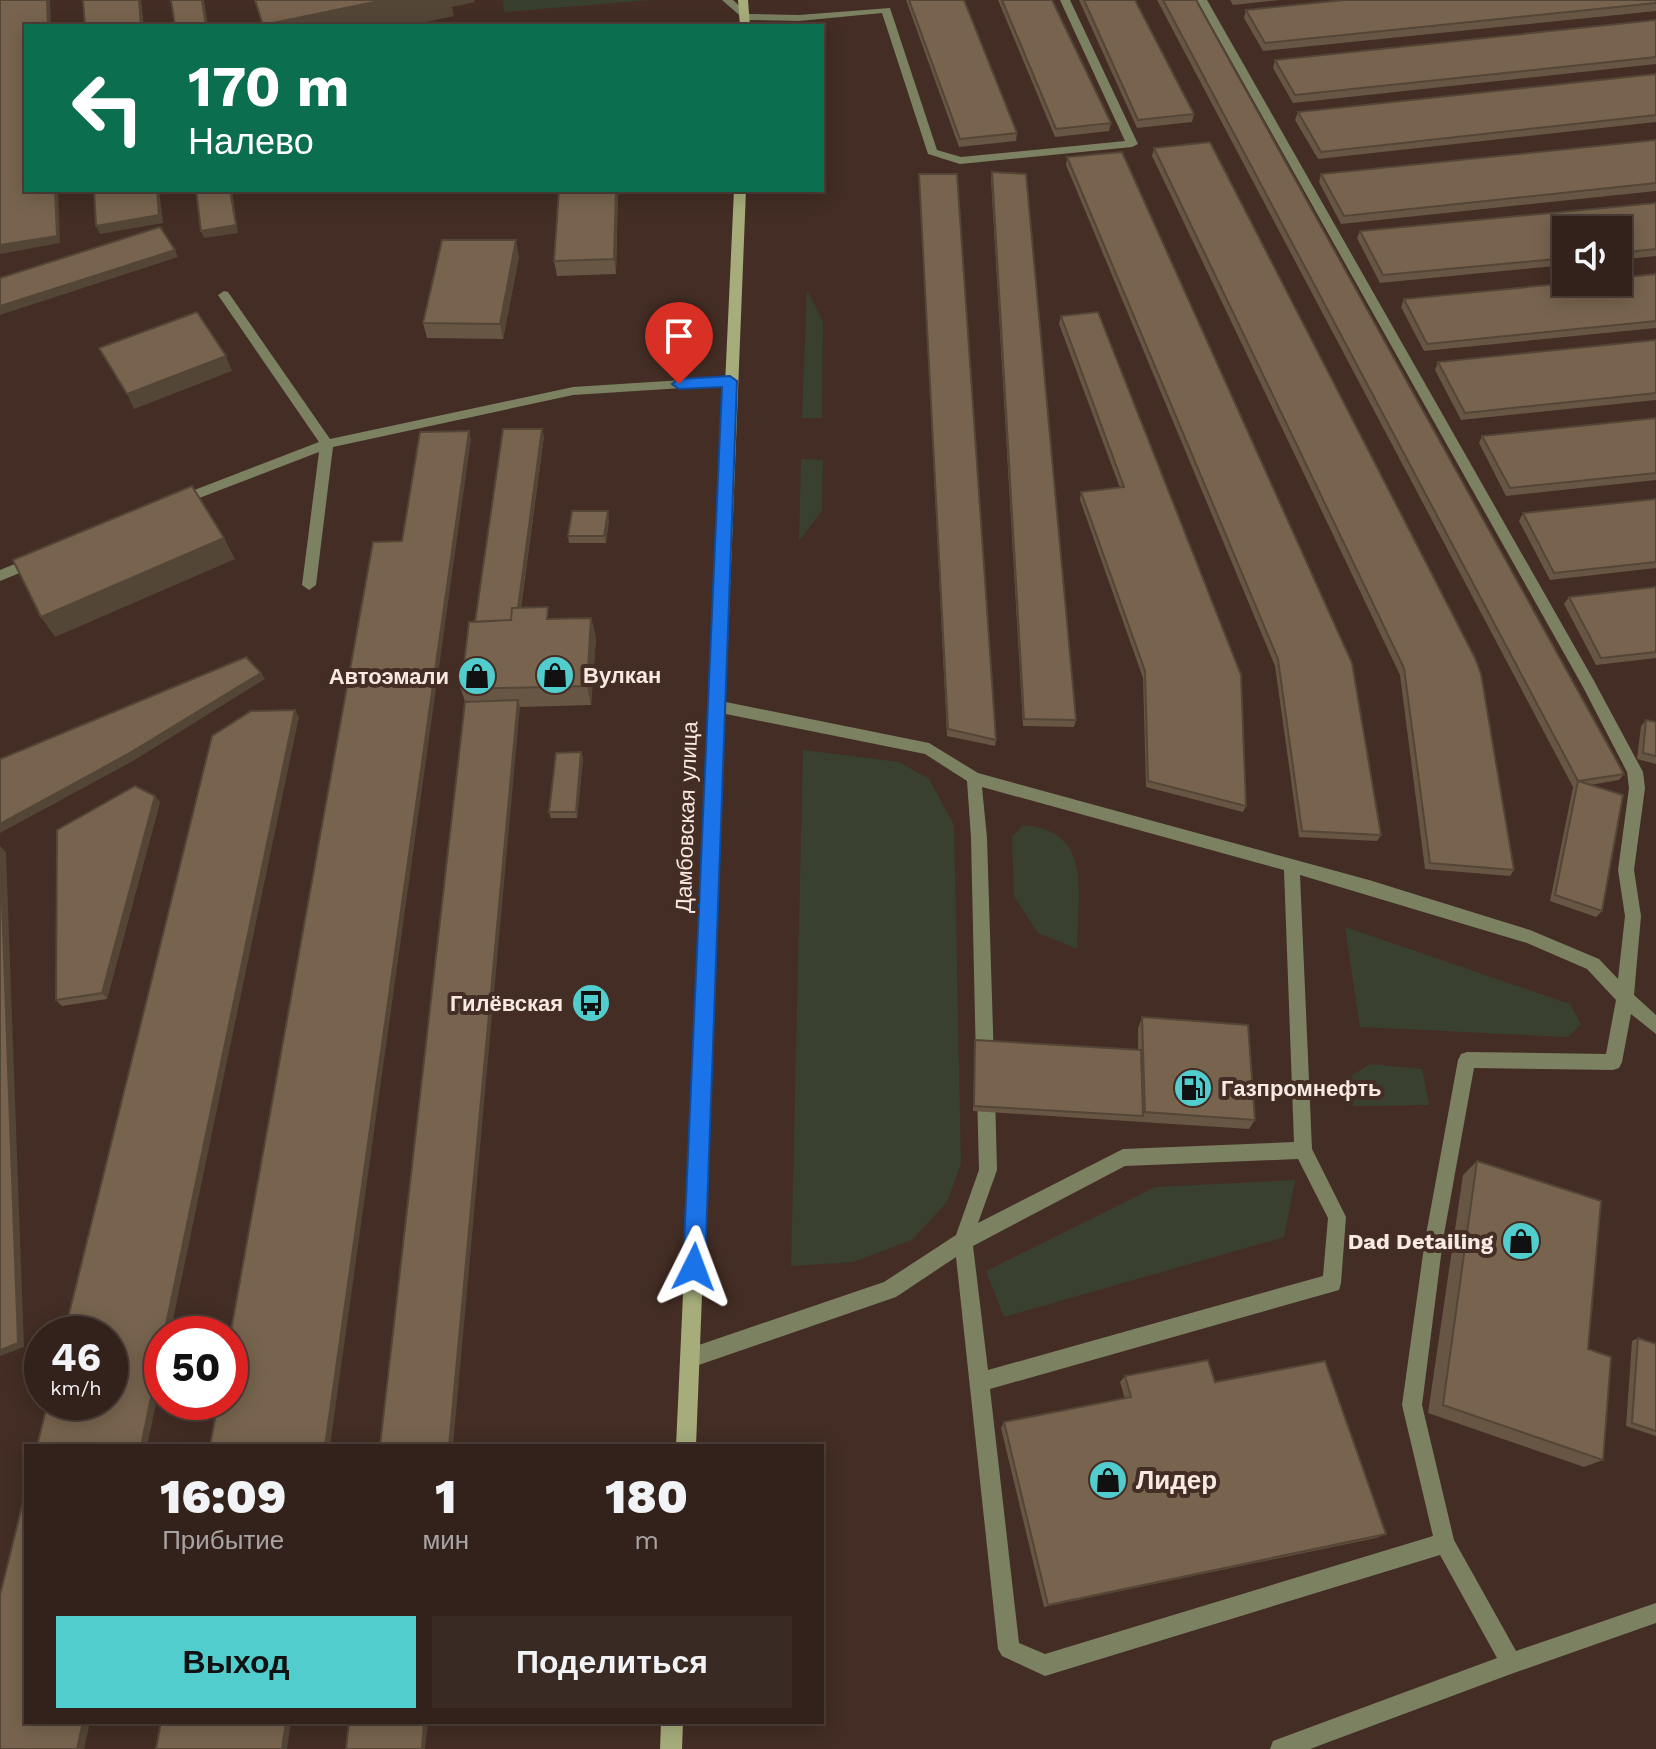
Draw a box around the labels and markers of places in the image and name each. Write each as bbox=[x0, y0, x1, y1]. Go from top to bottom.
pin bbox=[645, 302, 713, 384]
shop icon: Вулкан bbox=[534, 654, 576, 696]
shop icon: Автоэмали bbox=[456, 655, 498, 697]
place label: Вулкан bbox=[583, 663, 661, 688]
place label: Автоэмали bbox=[329, 664, 449, 689]
bus stop icon: Гилёвская bbox=[570, 982, 612, 1024]
place label: Гилёвская bbox=[450, 991, 563, 1016]
fuel station icon: Газпромнефть bbox=[1172, 1067, 1214, 1109]
place label: Газпромнефть bbox=[1221, 1076, 1382, 1101]
shop icon: Dad Detailing bbox=[1500, 1220, 1542, 1262]
place label: Dad Detailing bbox=[1348, 1229, 1494, 1254]
shop icon: Лидер bbox=[1087, 1459, 1129, 1501]
place label: Лидер bbox=[1136, 1465, 1217, 1495]

